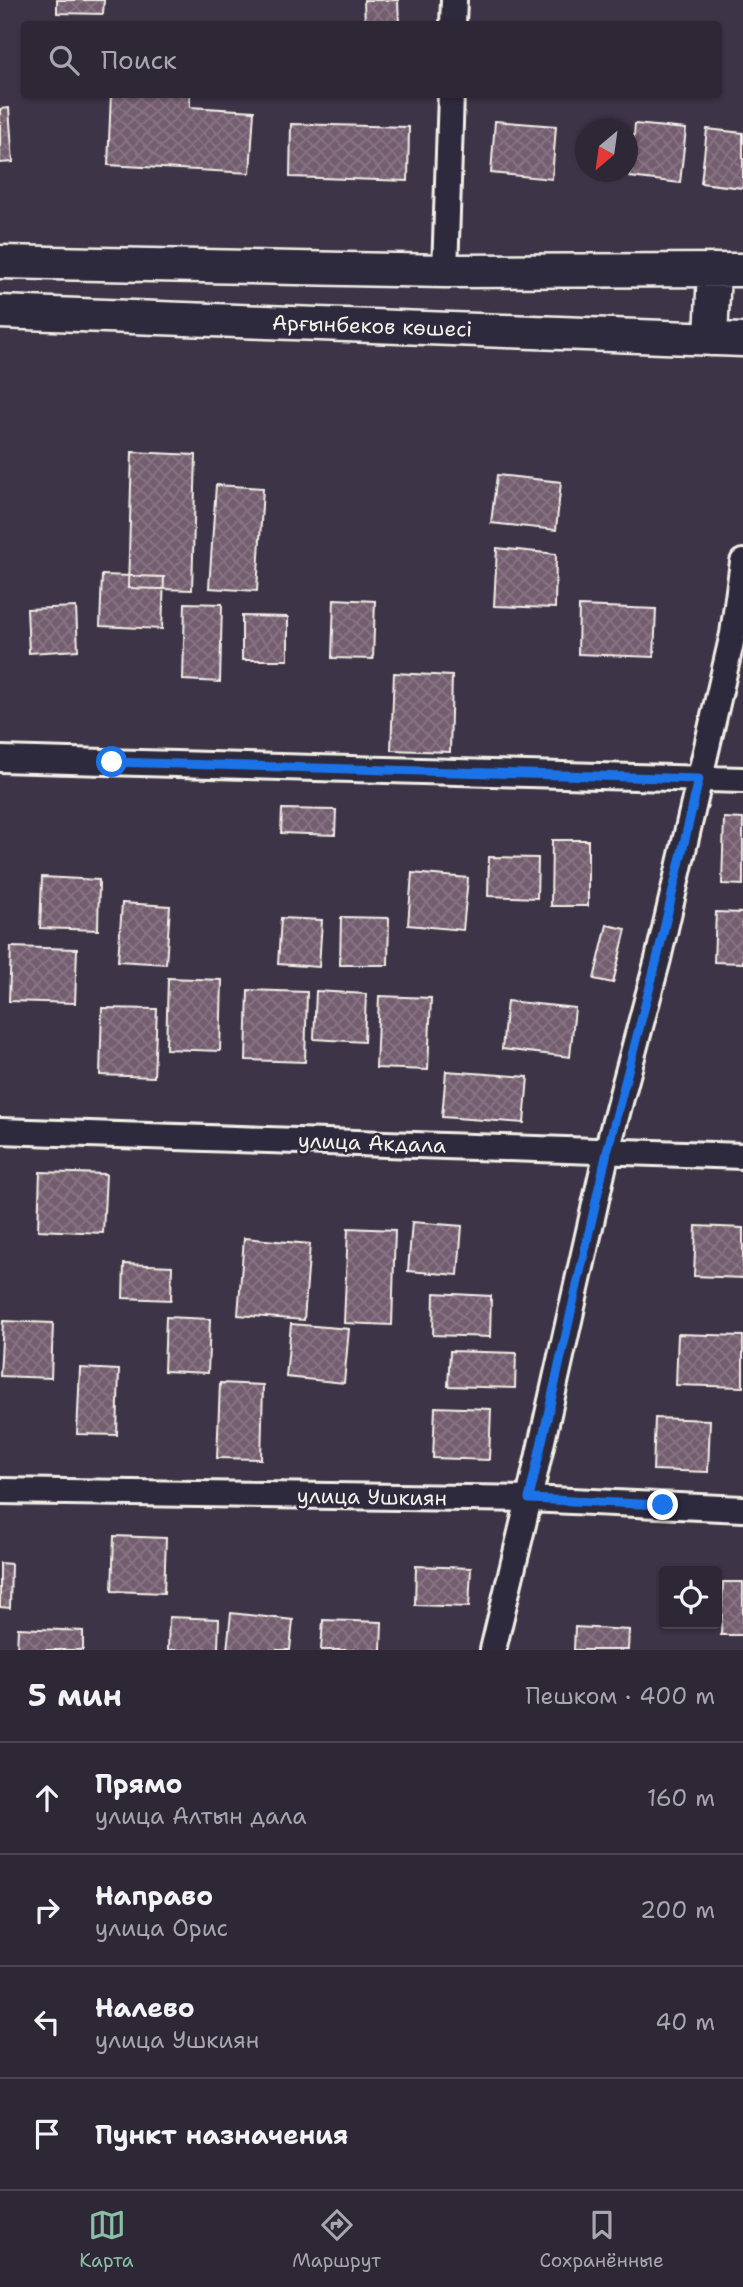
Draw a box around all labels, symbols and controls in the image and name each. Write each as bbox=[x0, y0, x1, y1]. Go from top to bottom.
search box bbox=[21, 21, 722, 98]
icon: search bbox=[45, 41, 83, 79]
text: Поиск bbox=[101, 42, 177, 77]
north arrow bbox=[575, 119, 638, 182]
street label: Арғынбеков көшесі bbox=[271, 309, 473, 343]
route start bbox=[96, 746, 127, 777]
street label: улица Акдала bbox=[297, 1126, 447, 1160]
street label: улица Ушкиян bbox=[297, 1482, 447, 1512]
route end bbox=[647, 1489, 678, 1520]
map controls bbox=[659, 1566, 722, 1629]
button: locate bbox=[659, 1566, 722, 1629]
text: 5 мин bbox=[28, 1675, 122, 1716]
text: Пешком · 400 m bbox=[525, 1681, 715, 1711]
text: Прямо bbox=[95, 1766, 183, 1801]
icon: ahead bbox=[28, 1779, 66, 1817]
text: 160 m bbox=[647, 1783, 715, 1813]
text: улица Алтын дала bbox=[95, 1801, 307, 1831]
text: Направо bbox=[95, 1878, 213, 1913]
icon: right bbox=[28, 1891, 66, 1929]
text: 200 m bbox=[640, 1895, 715, 1925]
text: улица Орис bbox=[95, 1913, 228, 1943]
text: Налево bbox=[95, 1990, 195, 2025]
icon: left bbox=[28, 2003, 66, 2041]
text: 40 m bbox=[655, 2007, 715, 2037]
text: улица Ушкиян bbox=[95, 2025, 259, 2055]
icon: arrive bbox=[28, 2115, 66, 2153]
text: Пункт назначения bbox=[95, 2117, 348, 2152]
tab: Карта bbox=[79, 2206, 134, 2273]
tab: Маршрут bbox=[292, 2206, 381, 2273]
tab: Сохранённые bbox=[540, 2206, 664, 2273]

